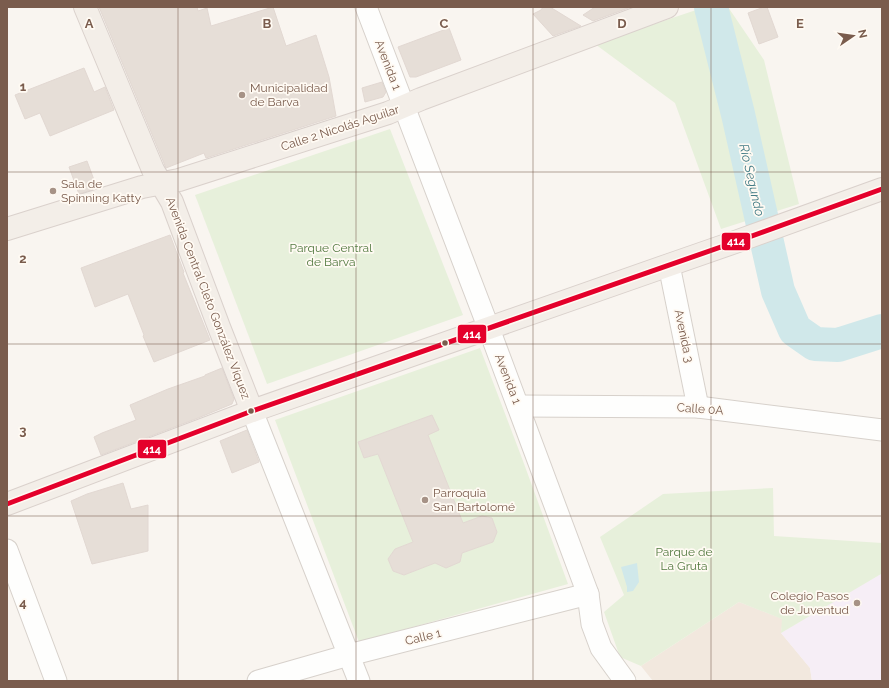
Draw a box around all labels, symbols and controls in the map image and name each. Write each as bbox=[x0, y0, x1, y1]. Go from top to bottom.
text: A bbox=[85, 16, 94, 31]
text: B bbox=[263, 16, 272, 31]
text: C bbox=[440, 16, 449, 31]
text: D bbox=[617, 16, 627, 31]
text: E bbox=[796, 16, 804, 31]
north arrow bbox=[833, 16, 873, 56]
text: N bbox=[855, 28, 870, 39]
street label: Avenida 1 bbox=[372, 38, 404, 92]
text: 1 bbox=[20, 79, 27, 94]
place label: Municipalidad de Barva bbox=[250, 81, 328, 109]
marker: Municipalidad de Barva bbox=[237, 90, 247, 100]
street label: Calle 2 Nicolás Aguilar bbox=[279, 102, 402, 154]
water label: Río Segundo bbox=[736, 142, 768, 218]
place label: Sala de Spinning Katty bbox=[61, 177, 142, 205]
marker: Sala de Spinning Katty bbox=[48, 186, 58, 196]
street label: Avenida Central Cleto González Víquez bbox=[163, 195, 253, 401]
line badge: 414 bbox=[721, 232, 751, 251]
text: 414 bbox=[727, 235, 745, 248]
park label: Parque Central de Barva bbox=[290, 241, 373, 269]
text: 2 bbox=[19, 251, 27, 266]
street label: Avenida 3 bbox=[672, 308, 696, 364]
line badge: 414 bbox=[457, 324, 487, 344]
text: 414 bbox=[463, 328, 481, 341]
unlabelled marker bbox=[440, 338, 450, 348]
street label: Avenida 1 bbox=[492, 352, 524, 406]
street label: Calle 0A bbox=[676, 400, 724, 418]
unlabelled marker bbox=[246, 406, 256, 416]
text: 3 bbox=[19, 423, 27, 438]
line badge: 414 bbox=[137, 439, 167, 459]
text: 414 bbox=[143, 443, 161, 456]
place label: Parroquia San Bartolomé bbox=[433, 486, 515, 514]
marker: Parroquia San Bartolomé bbox=[420, 495, 430, 505]
park label: Parque de La Gruta bbox=[655, 545, 713, 573]
place label: Colegio Pasos de Juventud bbox=[770, 589, 849, 617]
text: 4 bbox=[19, 595, 27, 610]
marker: Colegio Pasos de Juventud bbox=[852, 598, 862, 608]
street label: Calle 1 bbox=[404, 626, 442, 648]

